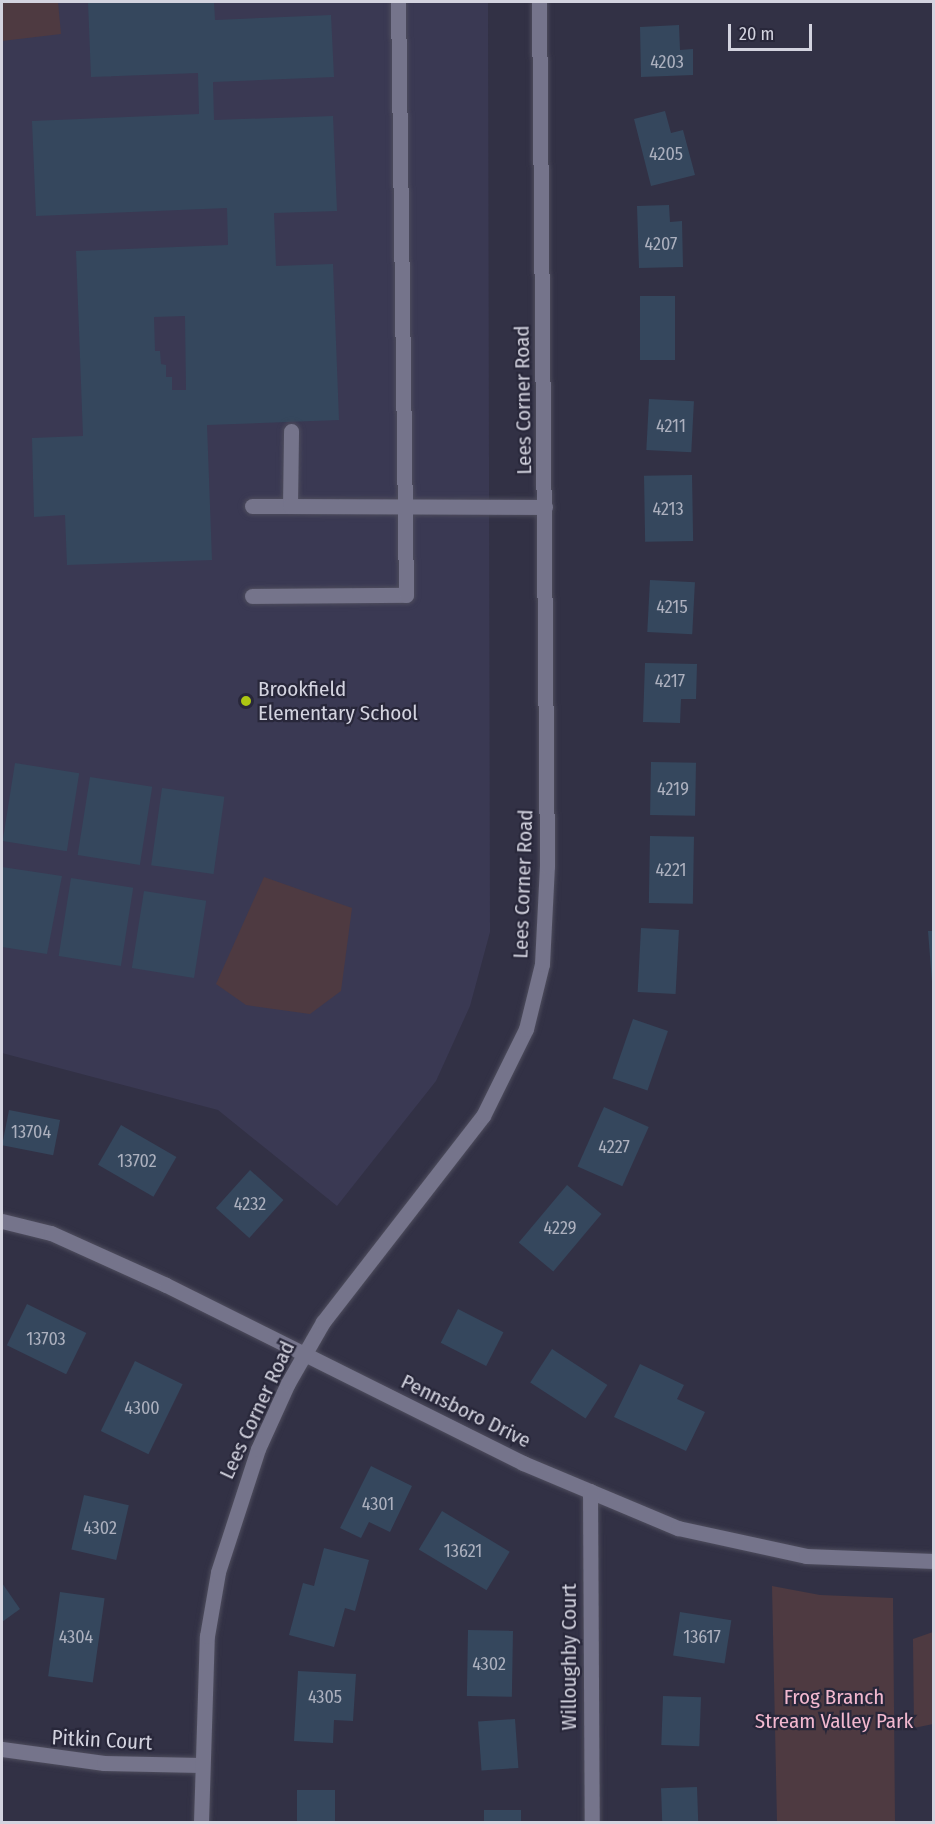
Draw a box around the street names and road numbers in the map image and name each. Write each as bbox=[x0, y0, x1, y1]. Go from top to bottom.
street label: Lees Corner Road bbox=[509, 325, 537, 475]
street label: Lees Corner Road bbox=[508, 809, 538, 959]
street label: Lees Corner Road bbox=[214, 1337, 300, 1483]
street label: Pennsboro Drive bbox=[397, 1369, 535, 1453]
street label: Willoughby Court bbox=[556, 1584, 582, 1730]
street label: Pitkin Court bbox=[51, 1725, 153, 1755]

